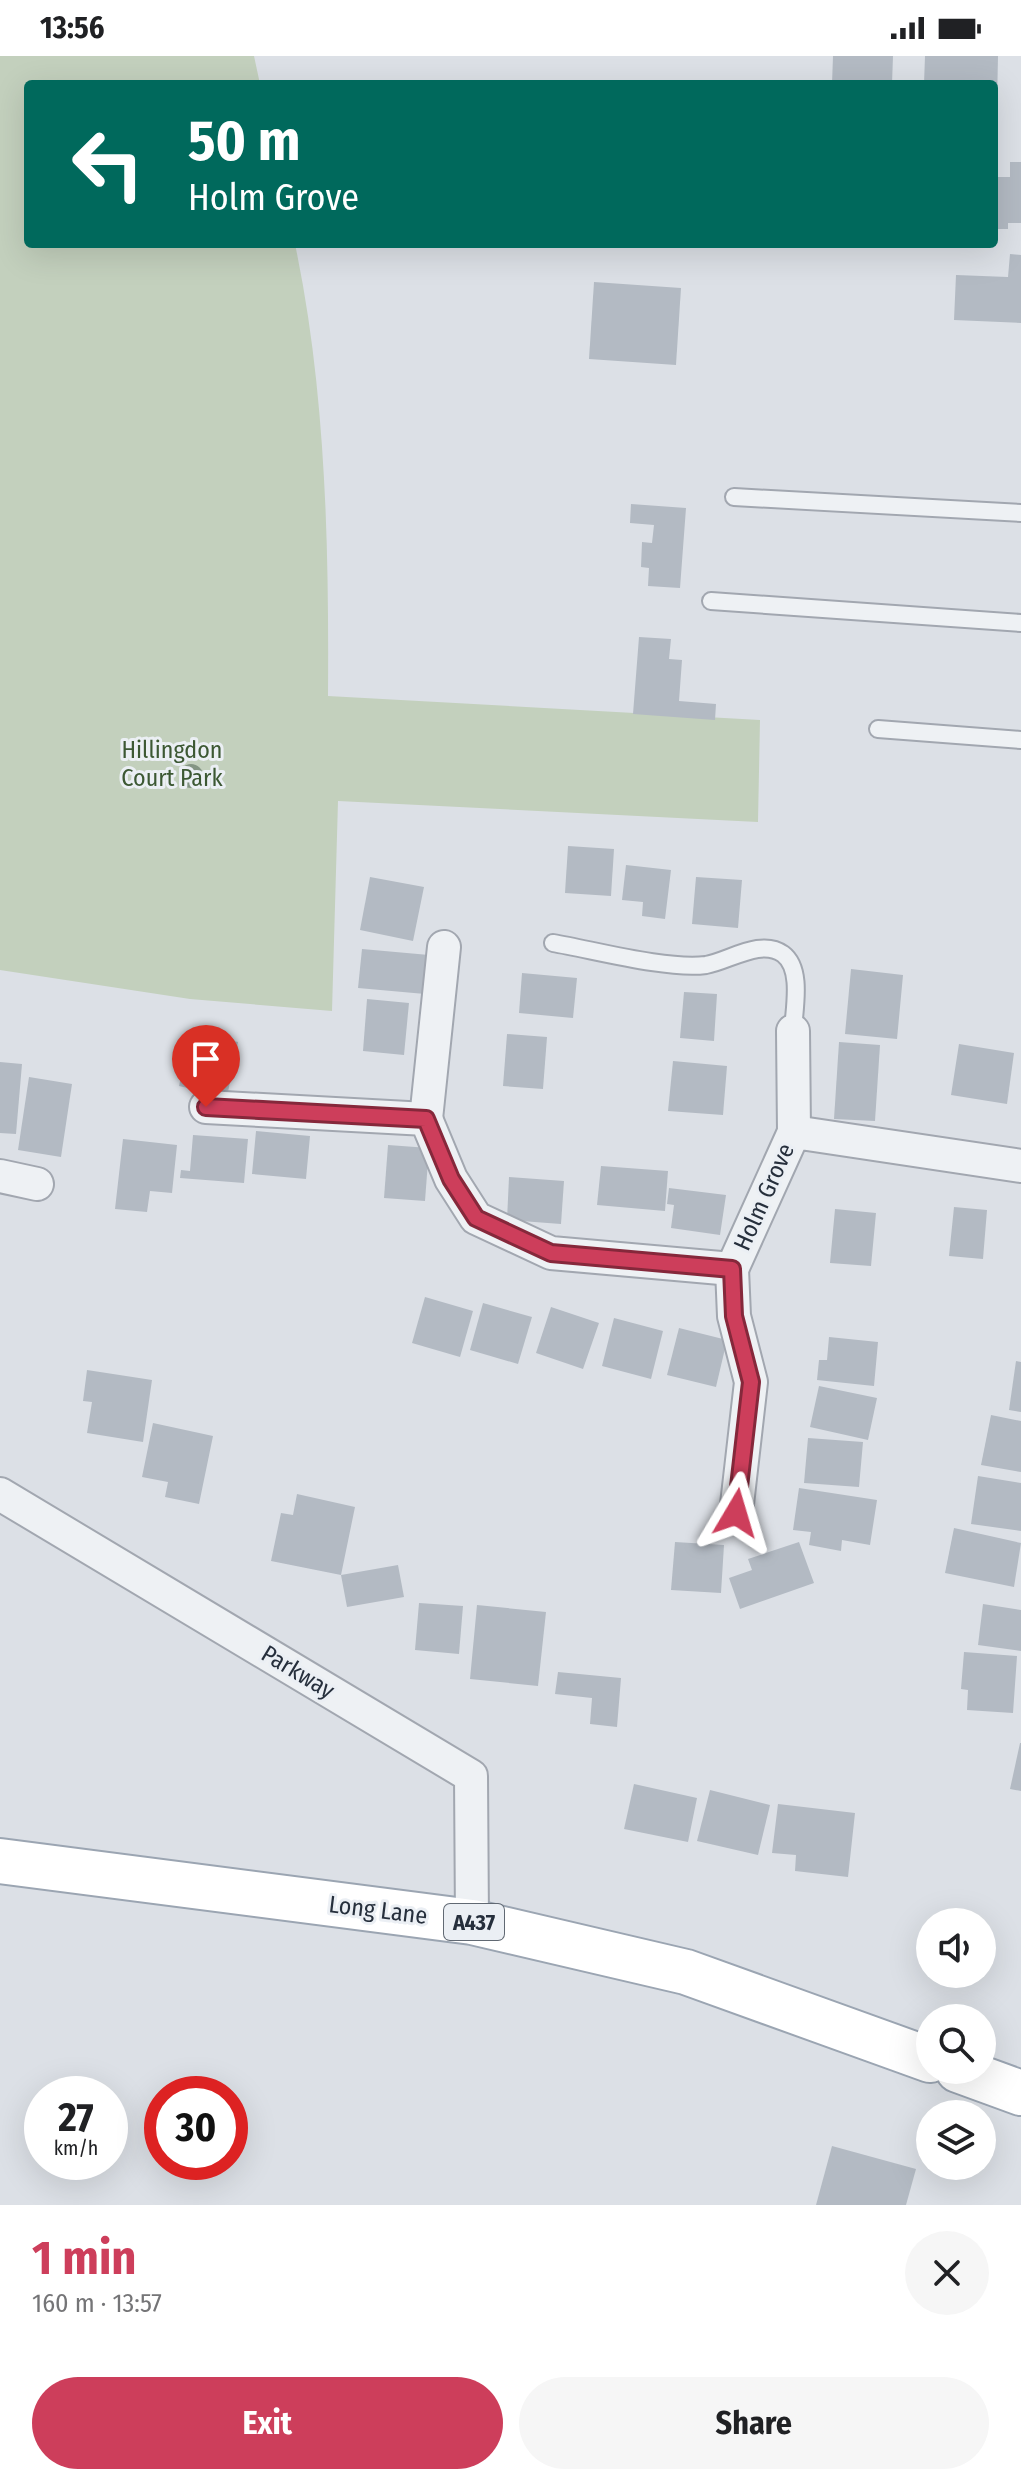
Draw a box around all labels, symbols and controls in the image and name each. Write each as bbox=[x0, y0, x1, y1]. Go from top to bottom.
text: 13:56 bbox=[40, 10, 104, 46]
text: 50 m bbox=[188, 108, 300, 175]
icon: left bbox=[56, 112, 160, 216]
text: Holm Grove bbox=[188, 176, 359, 220]
park label: Hillingdon Court Park bbox=[121, 736, 223, 792]
pin bbox=[172, 1025, 240, 1107]
icon: arrive bbox=[184, 1037, 228, 1081]
street label: Holm Grove bbox=[728, 1139, 800, 1255]
position arrow bbox=[694, 1471, 778, 1555]
street label: Parkway bbox=[256, 1639, 340, 1705]
street label: Long Lane bbox=[327, 1890, 429, 1930]
road number: A437 bbox=[444, 1904, 504, 1940]
map controls bbox=[916, 1908, 996, 2180]
button: sound bbox=[916, 1908, 996, 1988]
button: search bbox=[916, 2004, 996, 2084]
speed limit sign: 30 bbox=[144, 2076, 248, 2180]
text: 27 bbox=[58, 2094, 94, 2142]
button: layers bbox=[916, 2100, 996, 2180]
text: km/h bbox=[54, 2136, 98, 2160]
text: 1 min bbox=[32, 2229, 137, 2287]
button: close bbox=[905, 2231, 989, 2315]
text: 160 m · 13:57 bbox=[32, 2288, 162, 2319]
button: Exit bbox=[32, 2377, 503, 2469]
button: Share bbox=[519, 2377, 989, 2469]

